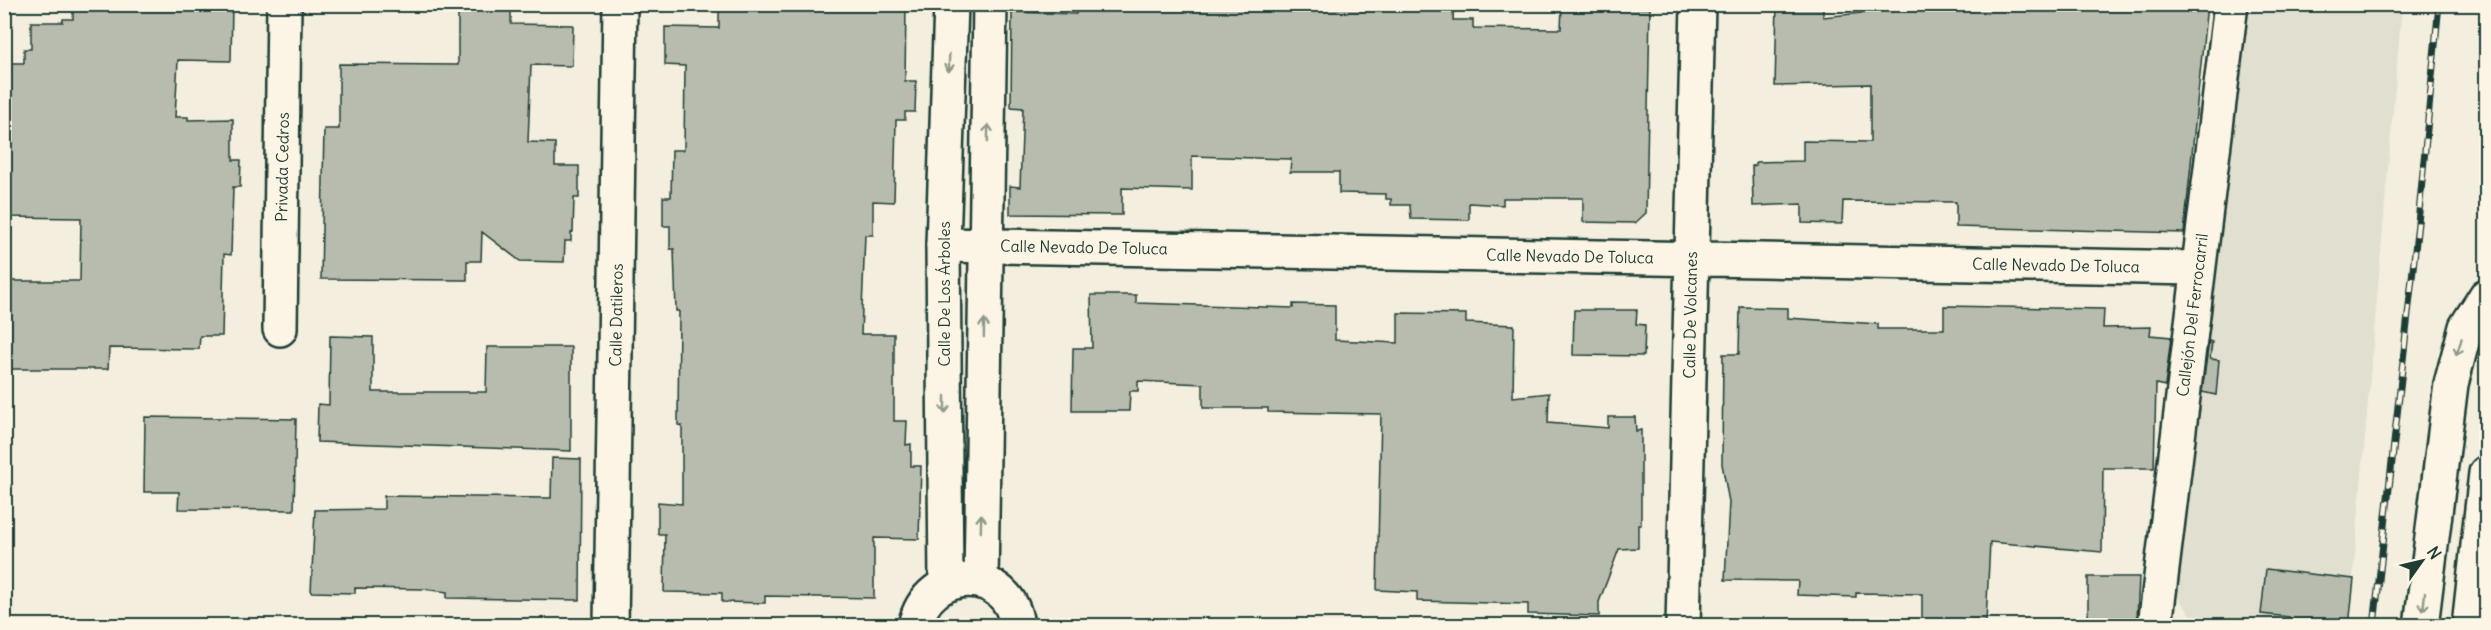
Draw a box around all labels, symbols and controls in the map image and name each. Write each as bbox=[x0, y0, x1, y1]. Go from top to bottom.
one-way arrow bbox=[943, 52, 955, 72]
street label: Privada Cedros bbox=[271, 112, 293, 222]
one-way arrow bbox=[982, 124, 994, 144]
street label: Calle De Los Árboles bbox=[934, 221, 954, 367]
street label: Callejón Del Ferrocarril bbox=[2172, 232, 2212, 398]
street label: Calle Nevado De Toluca bbox=[1000, 236, 1168, 258]
street label: Calle Nevado De Toluca bbox=[1486, 245, 1654, 267]
street label: Calle De Volcanes bbox=[1679, 251, 1701, 379]
street label: Calle Nevado De Toluca bbox=[1972, 254, 2140, 276]
street label: Calle Datileros bbox=[605, 263, 627, 367]
one-way arrow bbox=[978, 319, 990, 339]
one-way arrow bbox=[2453, 337, 2464, 356]
one-way arrow bbox=[939, 394, 951, 414]
one-way arrow bbox=[976, 514, 987, 534]
north arrow bbox=[2392, 531, 2452, 591]
text: N bbox=[2423, 542, 2446, 563]
one-way arrow bbox=[2418, 592, 2429, 612]

